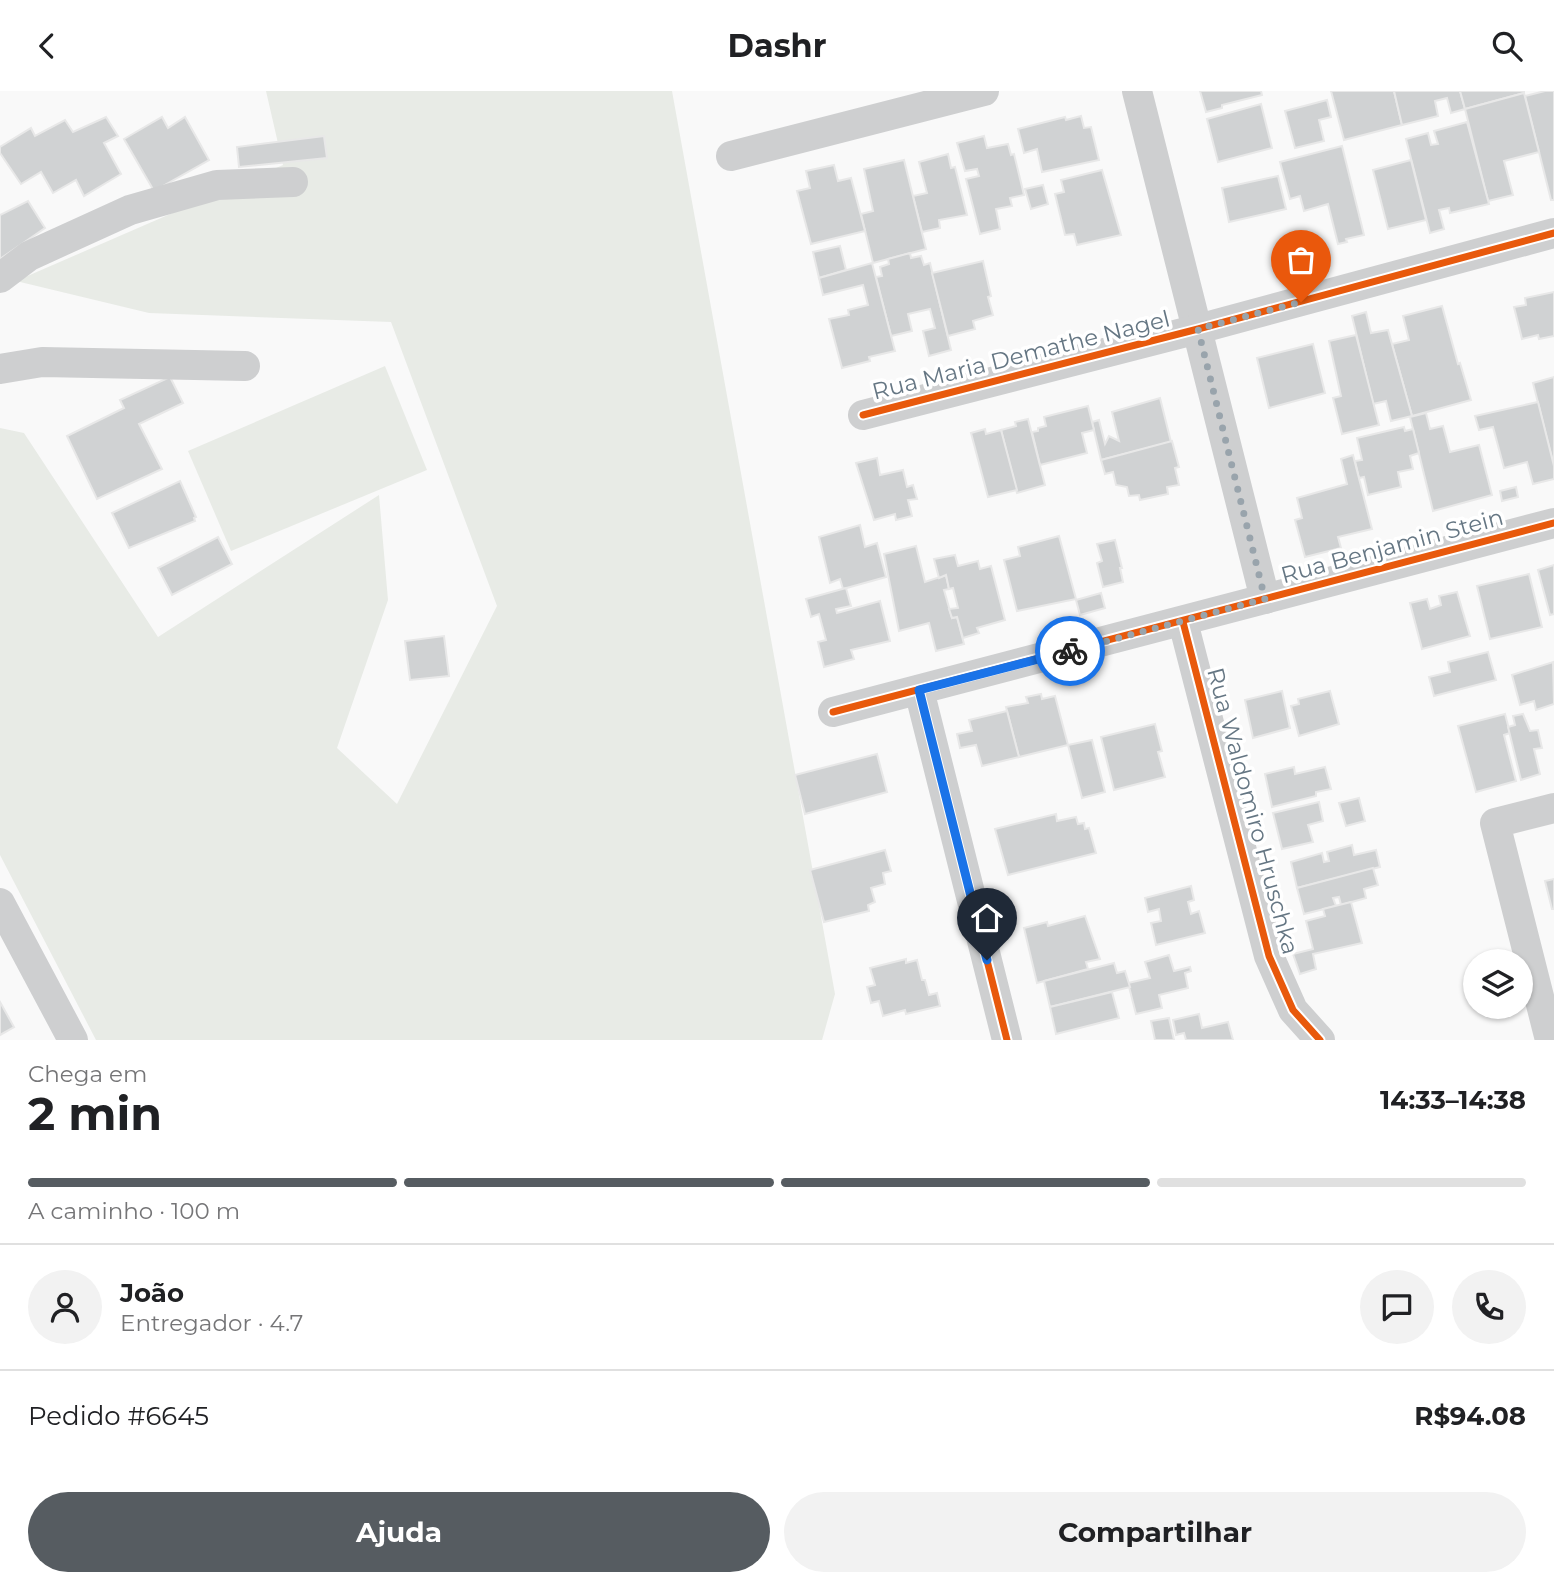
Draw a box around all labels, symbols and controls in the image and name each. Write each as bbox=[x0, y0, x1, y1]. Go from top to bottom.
text: Dashr bbox=[727, 26, 827, 65]
icon: back bbox=[28, 27, 66, 65]
icon: search bbox=[1488, 27, 1526, 65]
pin bbox=[1271, 230, 1331, 302]
icon: bag bbox=[1282, 241, 1320, 279]
street label: Rua Maria Demathe Nagel bbox=[869, 304, 1173, 406]
street label: Rua Benjamin Stein bbox=[1278, 503, 1506, 589]
courier bbox=[1035, 616, 1105, 686]
icon: bike bbox=[1051, 632, 1089, 670]
street label: Rua Waldomiro Hruschka bbox=[1201, 665, 1305, 957]
pin bbox=[957, 888, 1017, 960]
icon: home bbox=[968, 899, 1006, 937]
map controls bbox=[1463, 949, 1533, 1019]
button: layers bbox=[1463, 949, 1533, 1019]
text: Chega em bbox=[28, 1060, 147, 1088]
text: 14:33–14:38 bbox=[1380, 1084, 1526, 1116]
text: 2 min bbox=[28, 1085, 162, 1142]
text: A caminho · 100 m bbox=[28, 1197, 240, 1225]
button: person bbox=[28, 1270, 102, 1344]
button: chat bbox=[1360, 1270, 1434, 1344]
button: phone bbox=[1452, 1270, 1526, 1344]
text: João bbox=[120, 1277, 184, 1309]
text: Entregador · 4.7 bbox=[120, 1309, 303, 1337]
text: Pedido #6645 bbox=[28, 1400, 209, 1432]
text: R$94.08 bbox=[1414, 1400, 1526, 1432]
button: Ajuda bbox=[28, 1492, 770, 1572]
button: Compartilhar bbox=[784, 1492, 1526, 1572]

